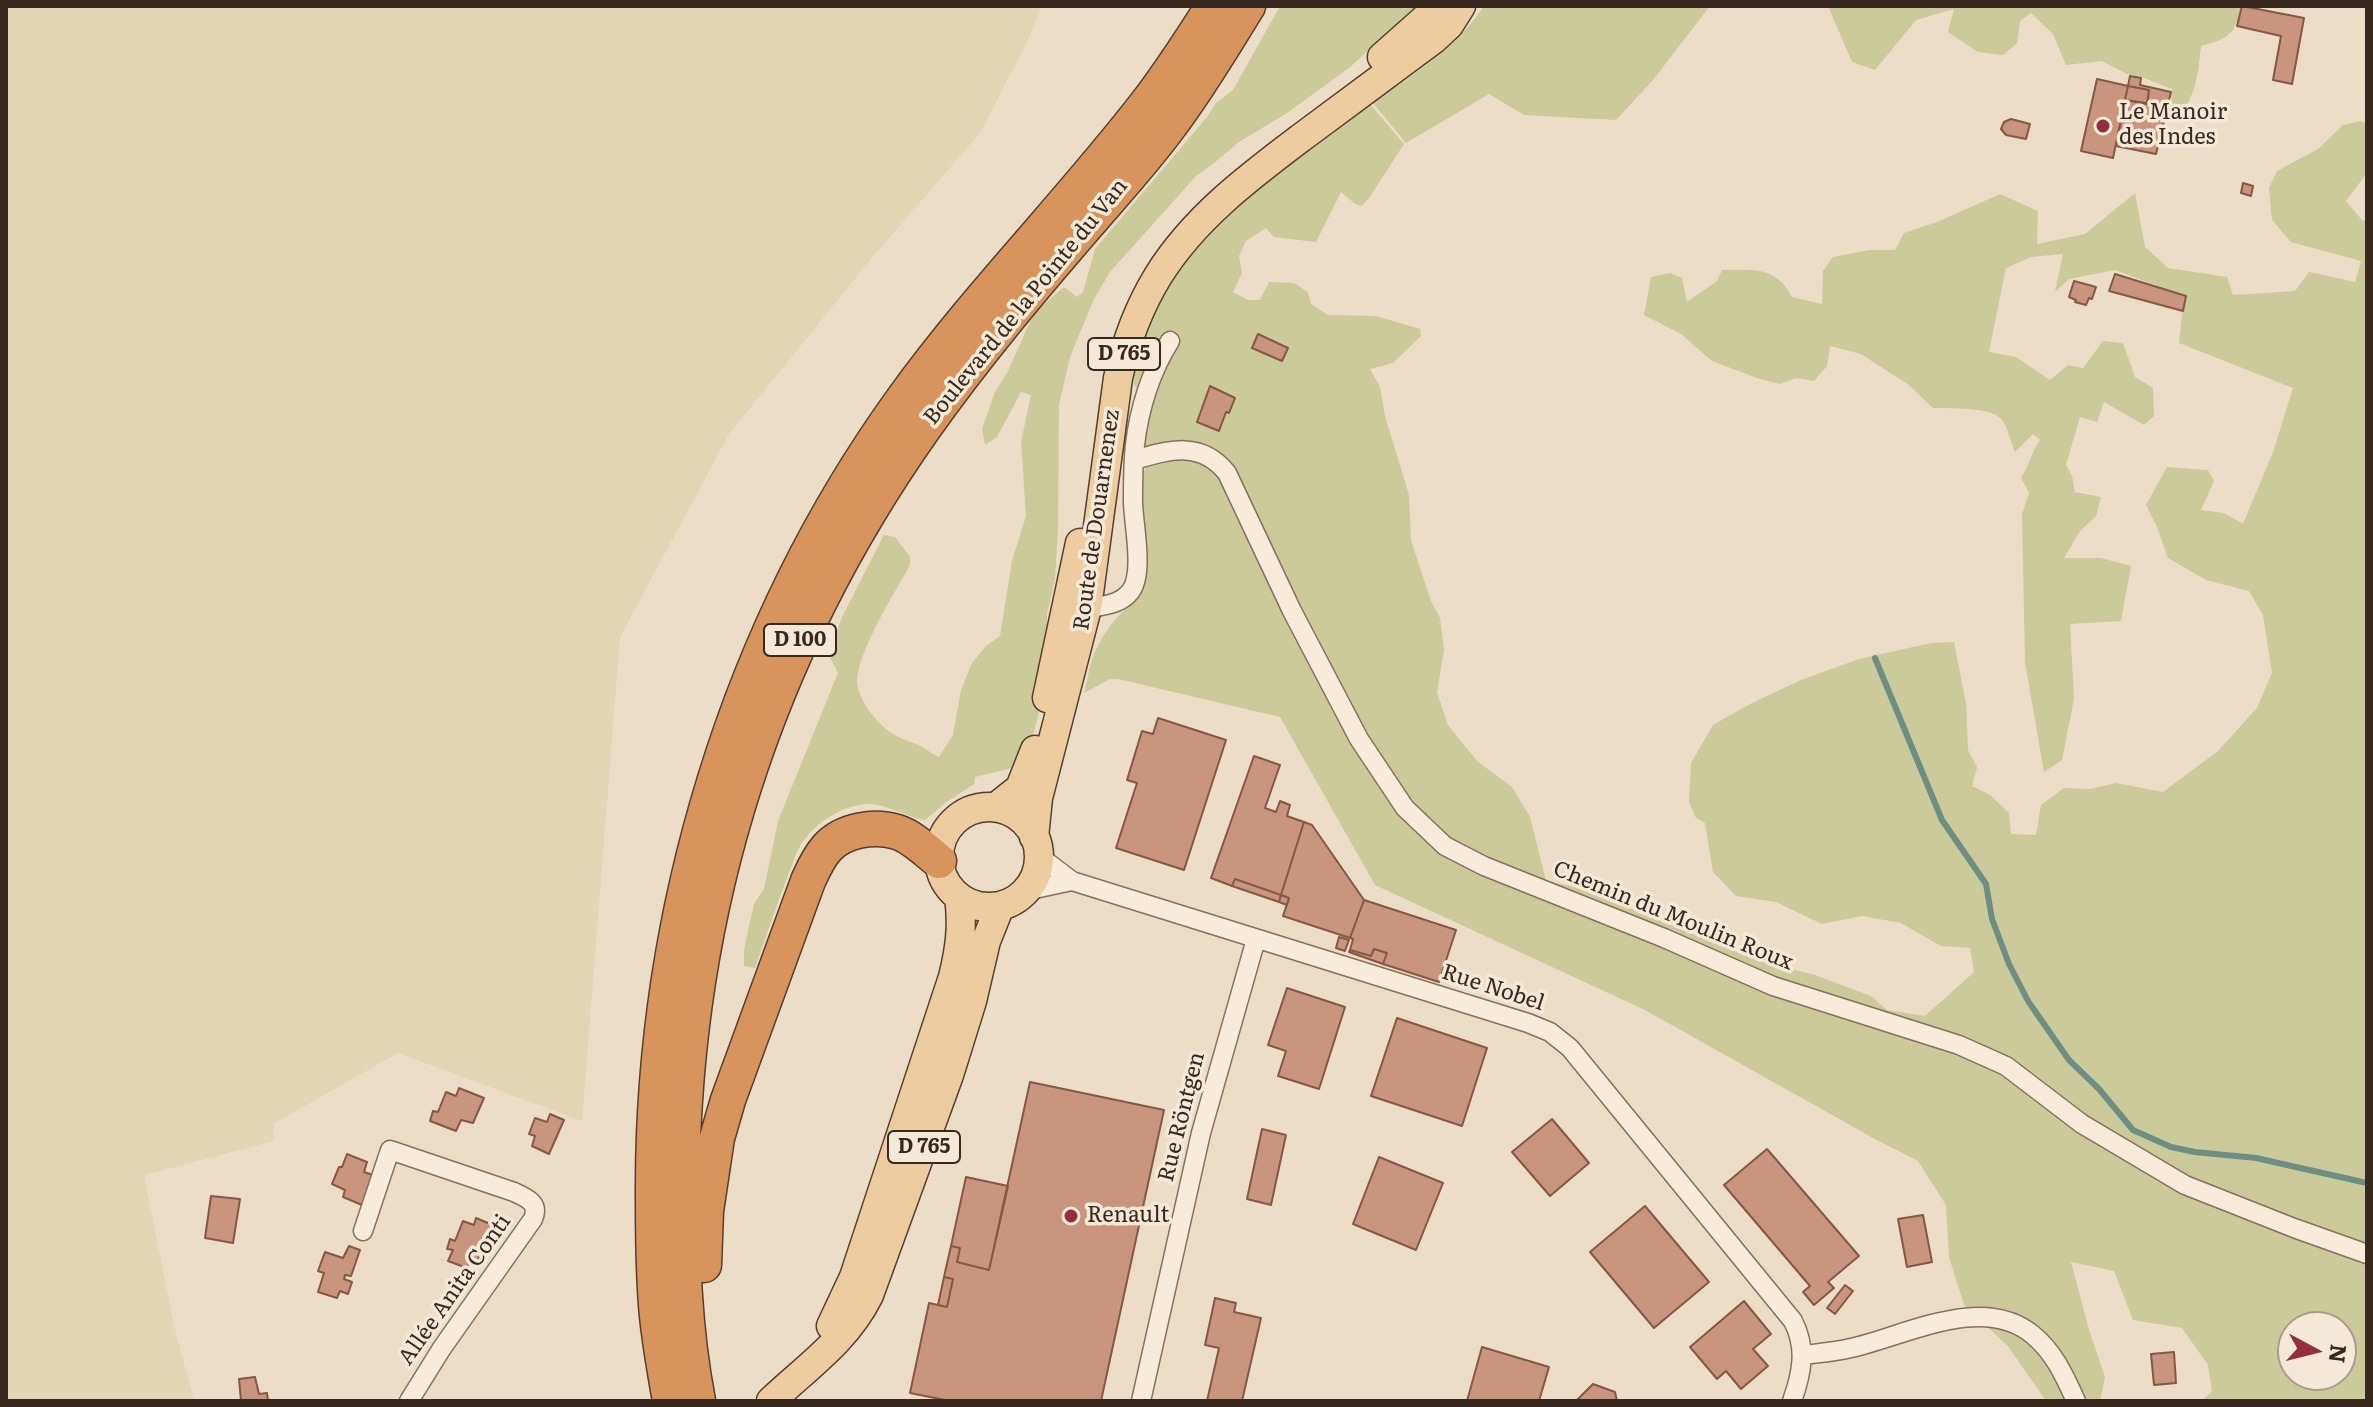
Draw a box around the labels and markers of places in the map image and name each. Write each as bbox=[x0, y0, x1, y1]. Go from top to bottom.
place label: Le Manoir des Indes bbox=[2119, 100, 2227, 152]
marker: Le Manoir des Indes bbox=[2094, 117, 2112, 135]
place label: Renault bbox=[1087, 1203, 1169, 1229]
marker: Renault bbox=[1062, 1207, 1080, 1225]

